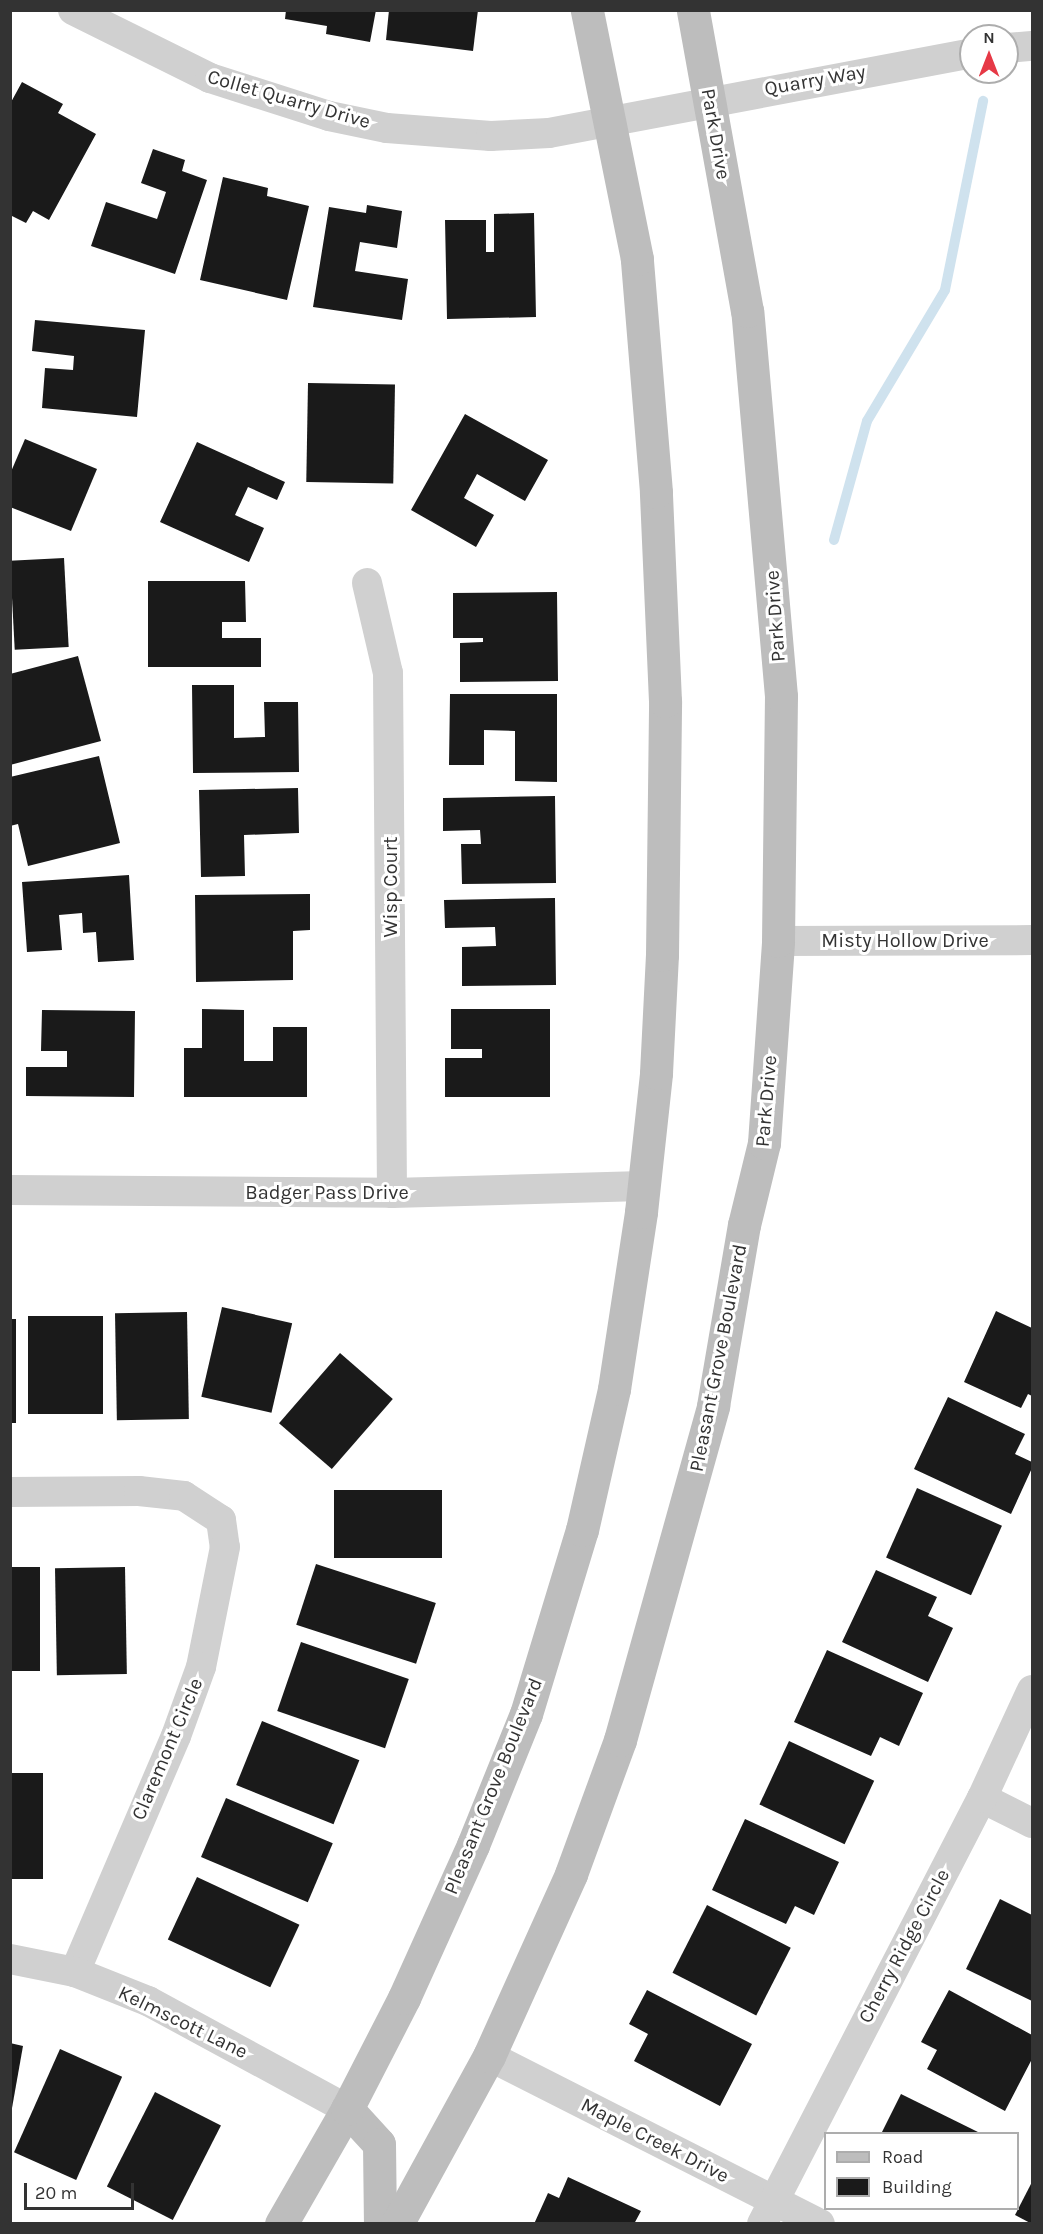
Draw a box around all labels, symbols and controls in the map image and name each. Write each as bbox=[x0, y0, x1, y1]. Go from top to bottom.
north arrow bbox=[959, 24, 1019, 84]
text: N bbox=[983, 28, 995, 47]
street label: Quarry Way bbox=[763, 59, 867, 101]
street label: Collet Quarry Drive bbox=[205, 64, 373, 134]
street label: Park Drive bbox=[696, 87, 736, 181]
street label: Park Drive bbox=[760, 569, 790, 663]
street label: Wisp Court bbox=[378, 837, 402, 937]
street label: Misty Hollow Drive bbox=[821, 928, 989, 952]
street label: Park Drive bbox=[750, 1054, 782, 1148]
street label: Badger Pass Drive bbox=[245, 1180, 409, 1204]
street label: Pleasant Grove Boulevard bbox=[684, 1242, 752, 1474]
street label: Claremont Circle bbox=[126, 1674, 208, 1824]
street label: Pleasant Grove Boulevard bbox=[439, 1674, 547, 1898]
street label: Cherry Ridge Circle bbox=[853, 1865, 955, 2027]
street label: Kelmscott Lane bbox=[114, 1980, 252, 2064]
street label: Maple Creek Drive bbox=[577, 2092, 733, 2188]
legend bbox=[824, 2132, 1019, 2210]
text: Road bbox=[882, 2146, 923, 2168]
scale bar bbox=[27, 2171, 136, 2209]
text: Building bbox=[882, 2176, 952, 2198]
text: 20 m bbox=[35, 2182, 77, 2204]

